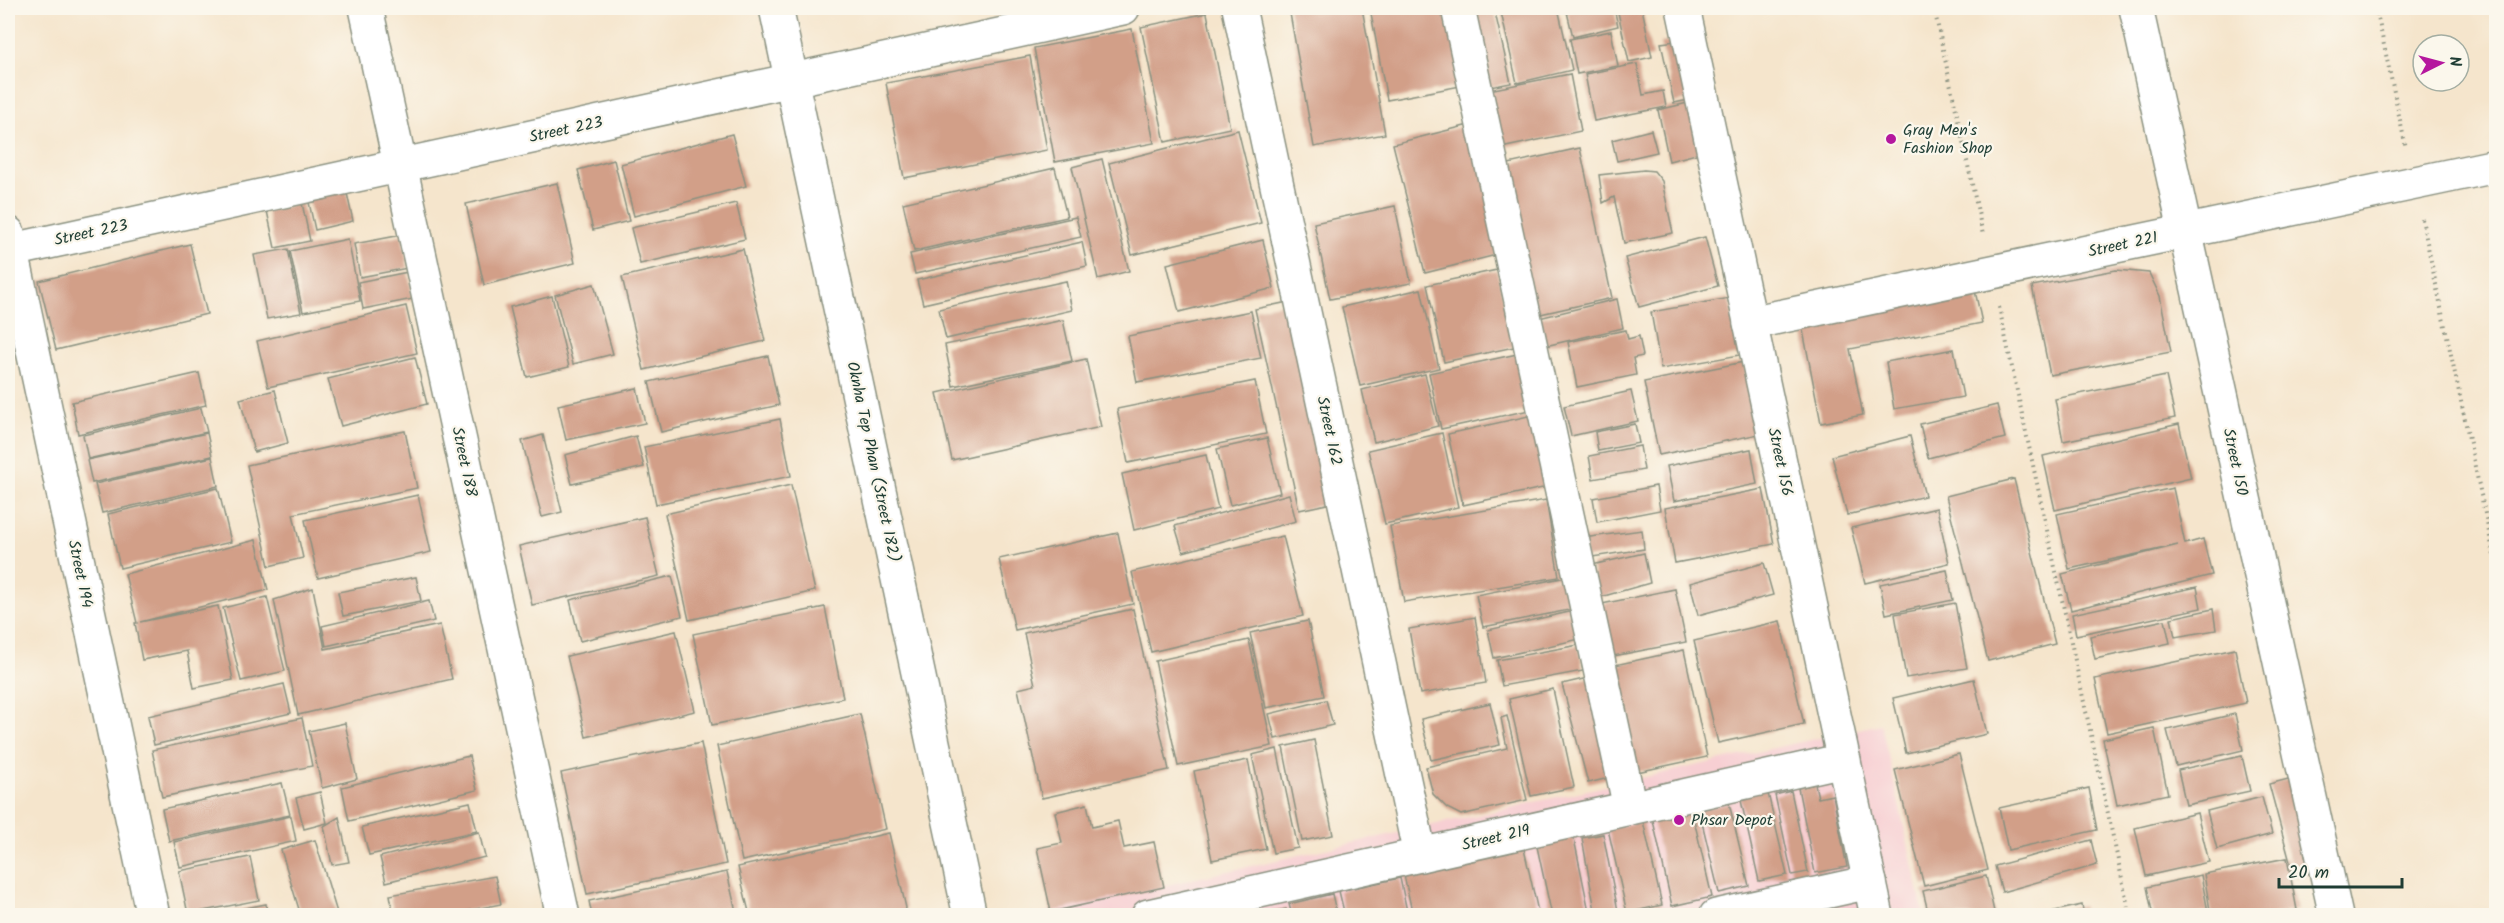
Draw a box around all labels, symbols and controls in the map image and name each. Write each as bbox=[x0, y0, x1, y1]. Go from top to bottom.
north arrow bbox=[2411, 33, 2471, 93]
text: N bbox=[2441, 55, 2467, 68]
street label: Street 223 bbox=[527, 110, 605, 150]
place label: Gray Men's Fashion Shop bbox=[1903, 118, 1993, 161]
marker: Gray Men's Fashion Shop bbox=[1884, 132, 1898, 146]
street label: Street 223 bbox=[52, 213, 130, 253]
street label: Street 221 bbox=[2086, 225, 2160, 265]
street label: Oknha Tep Phan (Street 182) bbox=[839, 359, 907, 565]
street label: Street 162 bbox=[1309, 394, 1349, 468]
street label: Street 188 bbox=[444, 425, 484, 500]
street label: Street 156 bbox=[1761, 425, 1799, 499]
street label: Street 150 bbox=[2216, 426, 2254, 498]
street label: Street 194 bbox=[61, 538, 99, 610]
place label: Phsar Depot bbox=[1691, 808, 1774, 833]
marker: Phsar Depot bbox=[1672, 813, 1686, 827]
street label: Street 219 bbox=[1460, 818, 1533, 858]
scale bar bbox=[2279, 851, 2402, 889]
text: 20 m bbox=[2288, 859, 2329, 888]

